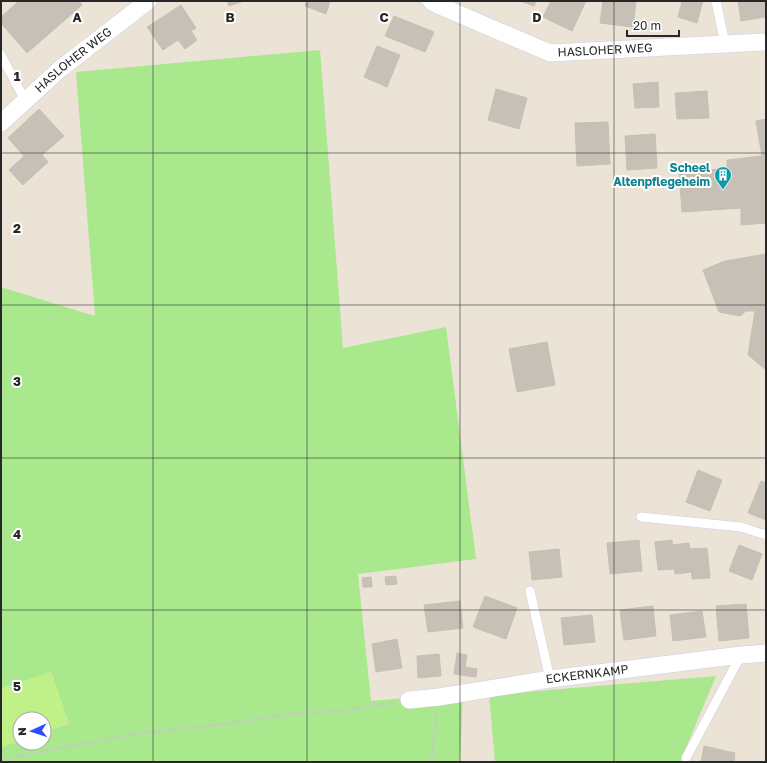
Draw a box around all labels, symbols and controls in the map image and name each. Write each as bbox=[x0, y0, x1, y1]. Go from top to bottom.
text: A bbox=[72, 9, 82, 25]
text: B bbox=[225, 9, 235, 25]
text: C bbox=[379, 9, 389, 25]
text: D bbox=[532, 9, 542, 25]
scale bar bbox=[627, 12, 679, 38]
text: 20 m bbox=[633, 18, 661, 33]
street label: HASLOHER WEG bbox=[31, 24, 115, 95]
street label: HASLOHER WEG bbox=[557, 40, 653, 60]
text: 1 bbox=[14, 68, 21, 84]
place label: Scheel Altenpflegeheim bbox=[613, 160, 710, 189]
building icon: Scheel Altenpflegeheim bbox=[713, 165, 733, 190]
text: 2 bbox=[13, 220, 21, 236]
text: 3 bbox=[13, 373, 21, 389]
text: 4 bbox=[13, 526, 21, 542]
street label: ECKERNKAMP bbox=[545, 661, 629, 687]
text: 5 bbox=[13, 678, 21, 694]
north arrow bbox=[12, 711, 52, 751]
text: N bbox=[15, 727, 28, 736]

